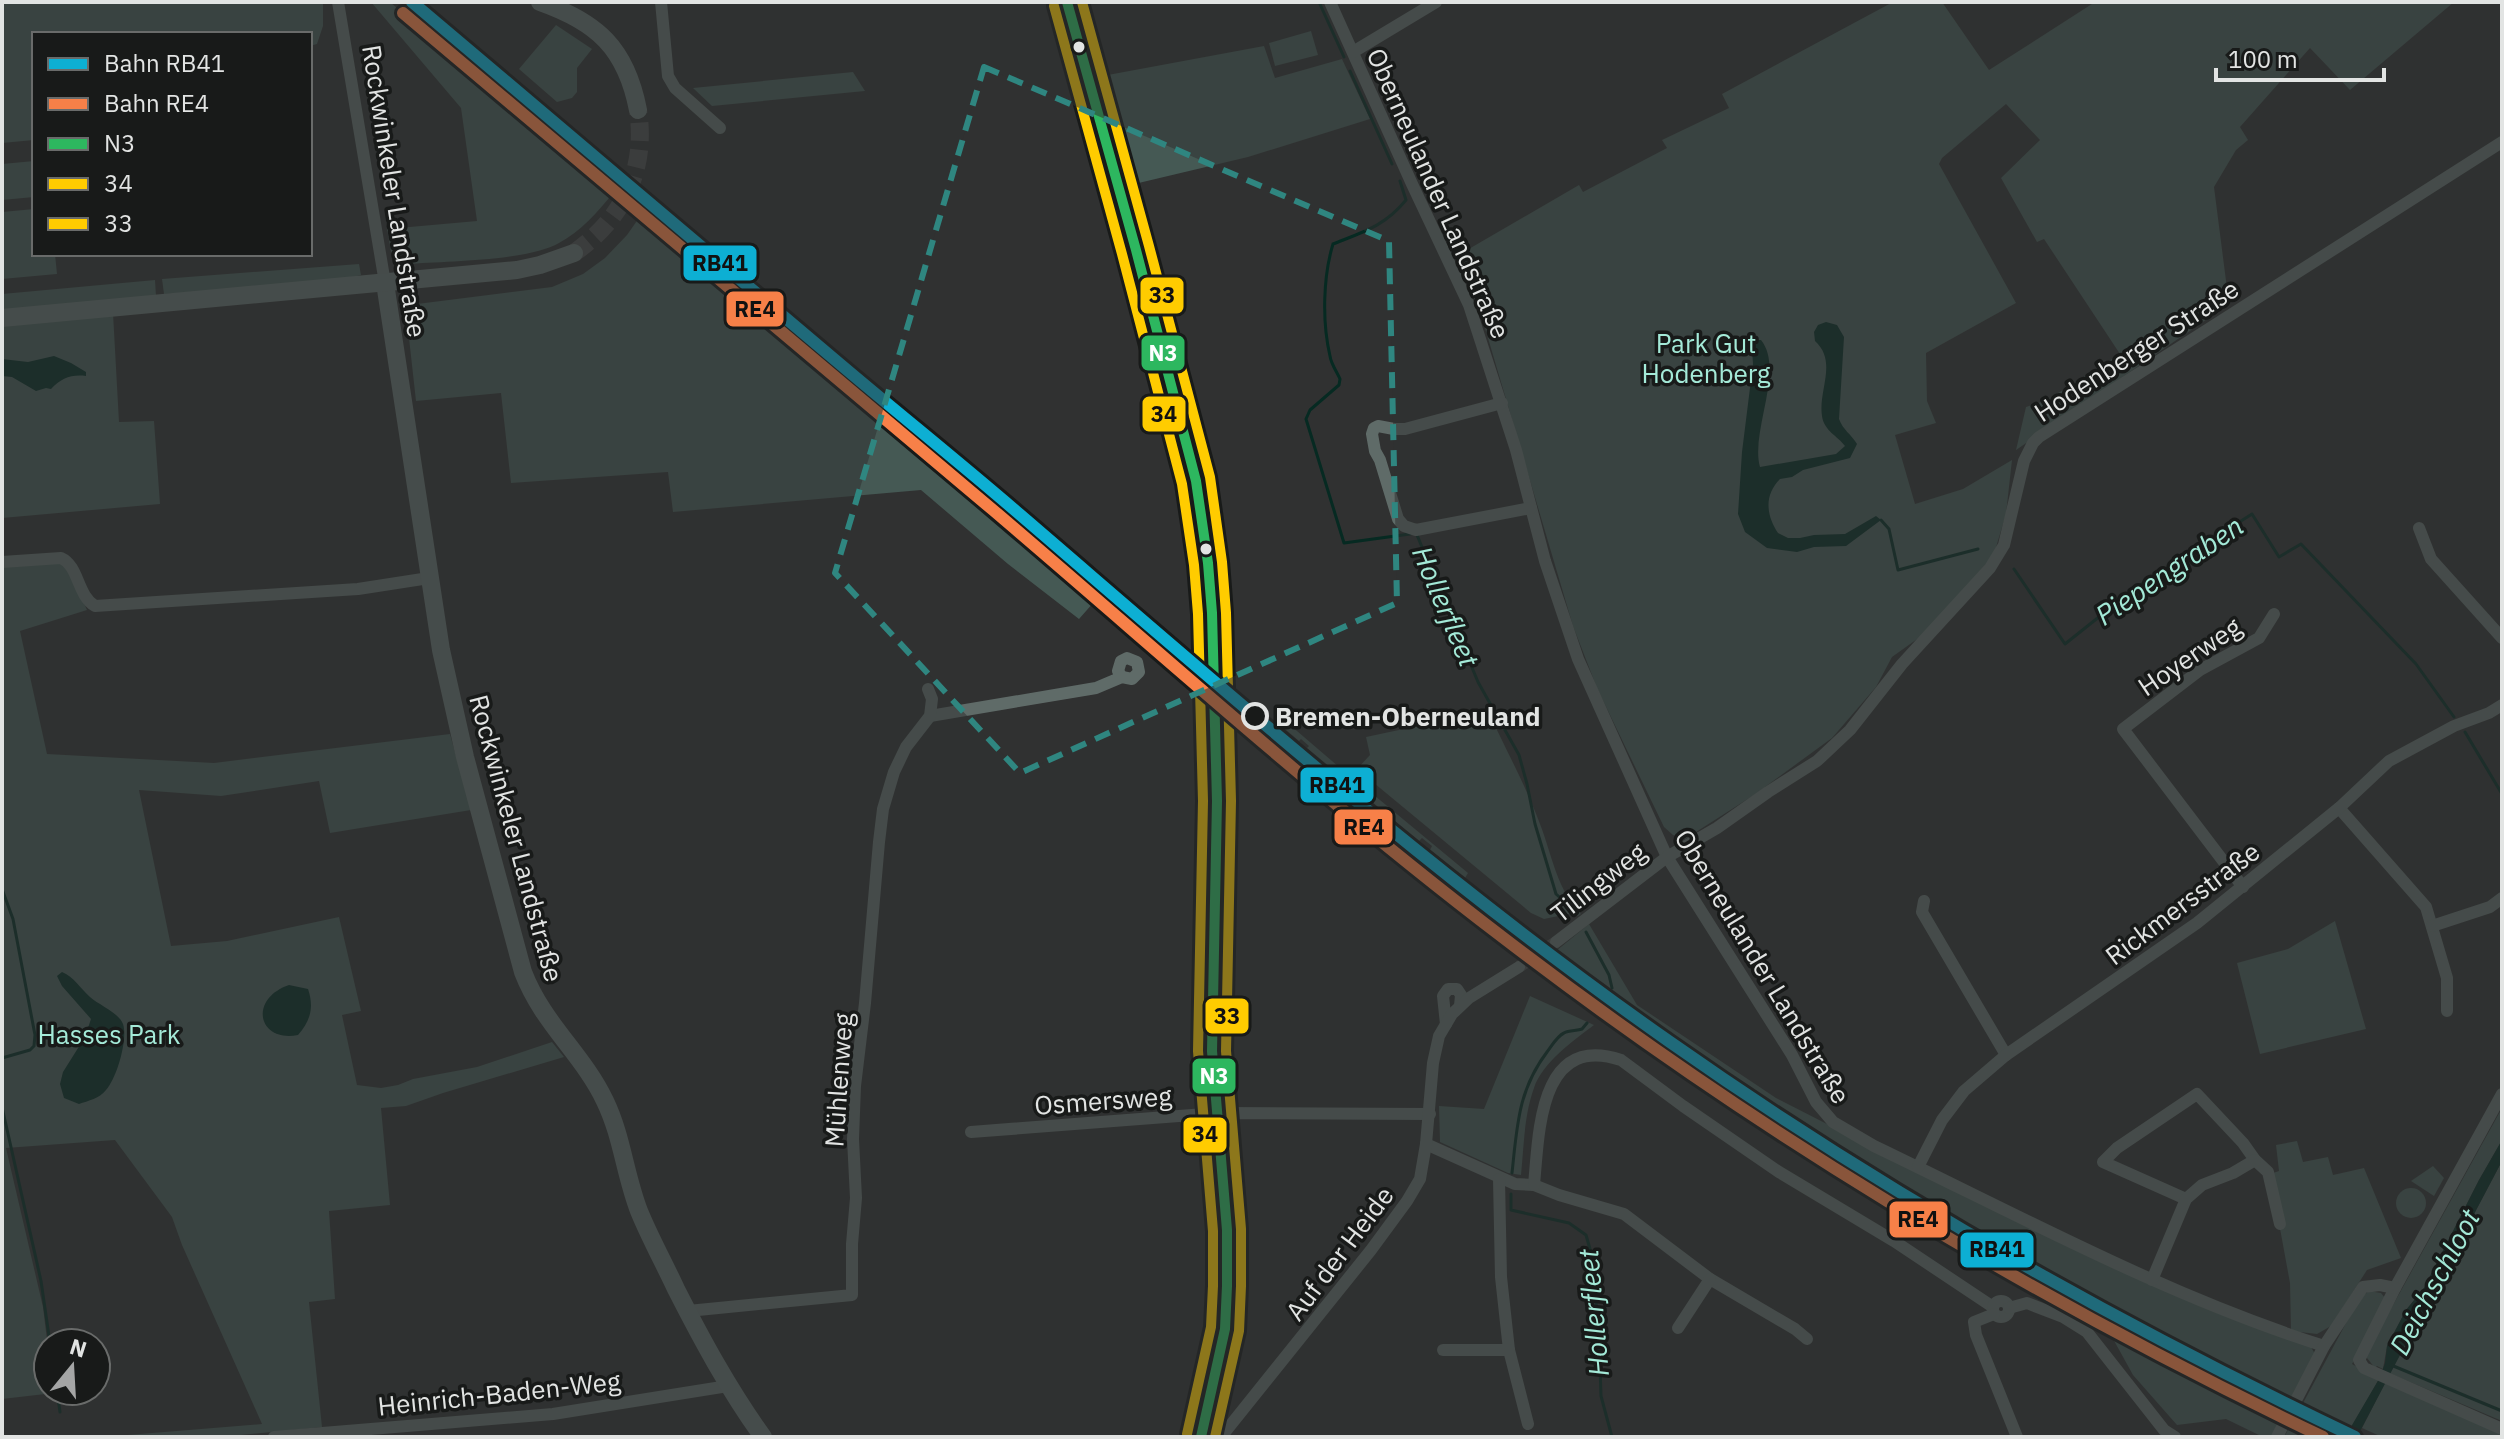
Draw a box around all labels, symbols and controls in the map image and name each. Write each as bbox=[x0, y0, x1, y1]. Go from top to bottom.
legend bbox=[32, 32, 312, 256]
scale bar bbox=[2216, 32, 2384, 82]
unlabelled marker bbox=[1071, 39, 1087, 55]
street label: Rockwinkeler Landstraße bbox=[355, 42, 435, 340]
street label: Oberneulander Landstraße bbox=[1360, 42, 1518, 344]
text: 100 m bbox=[2228, 43, 2298, 75]
text: Bahn RB41 bbox=[104, 47, 225, 79]
text: Bahn RE4 bbox=[104, 87, 209, 119]
text: N3 bbox=[104, 127, 135, 159]
text: 34 bbox=[104, 167, 133, 199]
text: 33 bbox=[104, 207, 133, 239]
line badge: RB41 bbox=[682, 244, 758, 282]
text: RB41 bbox=[692, 248, 748, 277]
street label: Hodenberger Straße bbox=[2027, 271, 2245, 429]
line badge: 33 bbox=[1139, 276, 1185, 315]
text: 33 bbox=[1149, 280, 1175, 309]
line badge: RE4 bbox=[725, 290, 785, 328]
text: RE4 bbox=[734, 294, 776, 323]
park label: Park Gut Hodenberg bbox=[1641, 326, 1771, 390]
line badge: N3 bbox=[1140, 334, 1186, 372]
text: N3 bbox=[1148, 338, 1178, 367]
line badge: 34 bbox=[1141, 395, 1187, 433]
text: 34 bbox=[1151, 399, 1177, 428]
water label: Piepengraben bbox=[2088, 507, 2250, 633]
water label: Hollerfleet bbox=[1404, 540, 1488, 673]
unlabelled marker bbox=[1198, 541, 1214, 557]
street label: Hoyerweg bbox=[2131, 609, 2247, 703]
street label: Rockwinkeler Landstraße bbox=[462, 691, 572, 985]
place label: Bremen-Oberneuland bbox=[1275, 699, 1541, 733]
marker: Bremen-Oberneuland bbox=[1242, 703, 1268, 729]
line badge: RB41 bbox=[1299, 766, 1375, 804]
text: RB41 bbox=[1309, 770, 1365, 799]
line badge: RE4 bbox=[1333, 808, 1394, 846]
text: RE4 bbox=[1343, 812, 1385, 841]
street label: Oberneulander Landstraße bbox=[1667, 822, 1859, 1110]
street label: Tilingweg bbox=[1544, 834, 1653, 930]
street label: Rickmersstraße bbox=[2098, 834, 2266, 972]
line badge: 33 bbox=[1204, 997, 1250, 1035]
text: 33 bbox=[1214, 1001, 1240, 1030]
street label: Mühlenweg bbox=[816, 1011, 860, 1148]
park label: Hasses Park bbox=[37, 1017, 181, 1051]
line badge: N3 bbox=[1191, 1057, 1237, 1095]
text: N3 bbox=[1199, 1061, 1229, 1090]
street label: Osmersweg bbox=[1033, 1078, 1173, 1122]
line badge: 34 bbox=[1182, 1116, 1228, 1154]
text: 34 bbox=[1192, 1119, 1218, 1148]
street label: Auf der Heide bbox=[1277, 1179, 1401, 1327]
line badge: RE4 bbox=[1888, 1200, 1949, 1239]
water label: Deichschloot bbox=[2380, 1202, 2488, 1361]
text: RE4 bbox=[1897, 1204, 1939, 1233]
line badge: RB41 bbox=[1959, 1231, 2035, 1269]
text: RB41 bbox=[1969, 1234, 2025, 1263]
water label: Hollerfleet bbox=[1569, 1247, 1617, 1378]
north arrow bbox=[32, 1327, 112, 1407]
text: N bbox=[66, 1331, 90, 1364]
street label: Heinrich-Baden-Weg bbox=[376, 1363, 622, 1423]

